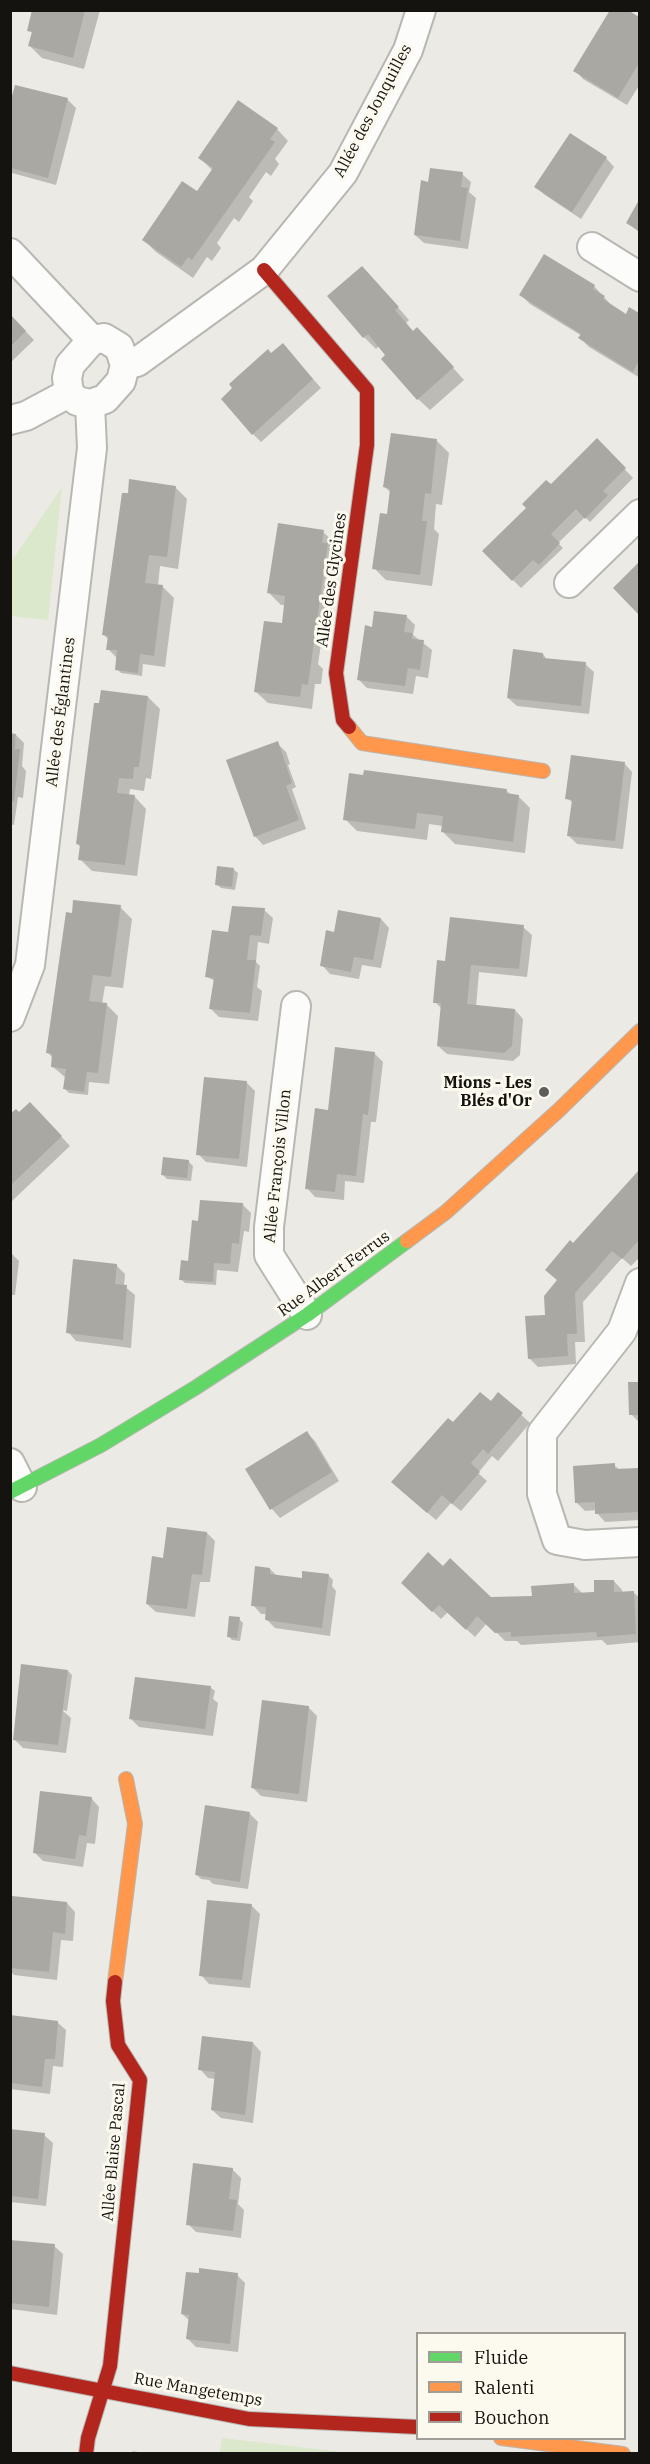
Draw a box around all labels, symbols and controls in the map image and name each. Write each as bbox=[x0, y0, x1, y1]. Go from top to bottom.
street label: Allée des Jonquilles bbox=[330, 41, 416, 181]
street label: Allée des Glycines bbox=[313, 511, 351, 649]
street label: Allée des Églantines bbox=[42, 636, 80, 788]
place label: Mions - Les Blés d'Or bbox=[443, 1073, 532, 1111]
marker: Mions - Les Blés d'Or bbox=[537, 1085, 551, 1099]
street label: Allée François Villon bbox=[260, 1088, 296, 1244]
street label: Rue Albert Ferrus bbox=[274, 1227, 394, 1321]
street label: Allée Blaise Pascal bbox=[98, 2082, 130, 2222]
legend bbox=[416, 2332, 626, 2440]
text: Fluide bbox=[474, 2346, 528, 2369]
street label: Rue Mangetemps bbox=[132, 2369, 264, 2411]
text: Ralenti bbox=[474, 2376, 535, 2399]
text: Bouchon bbox=[474, 2406, 550, 2429]

